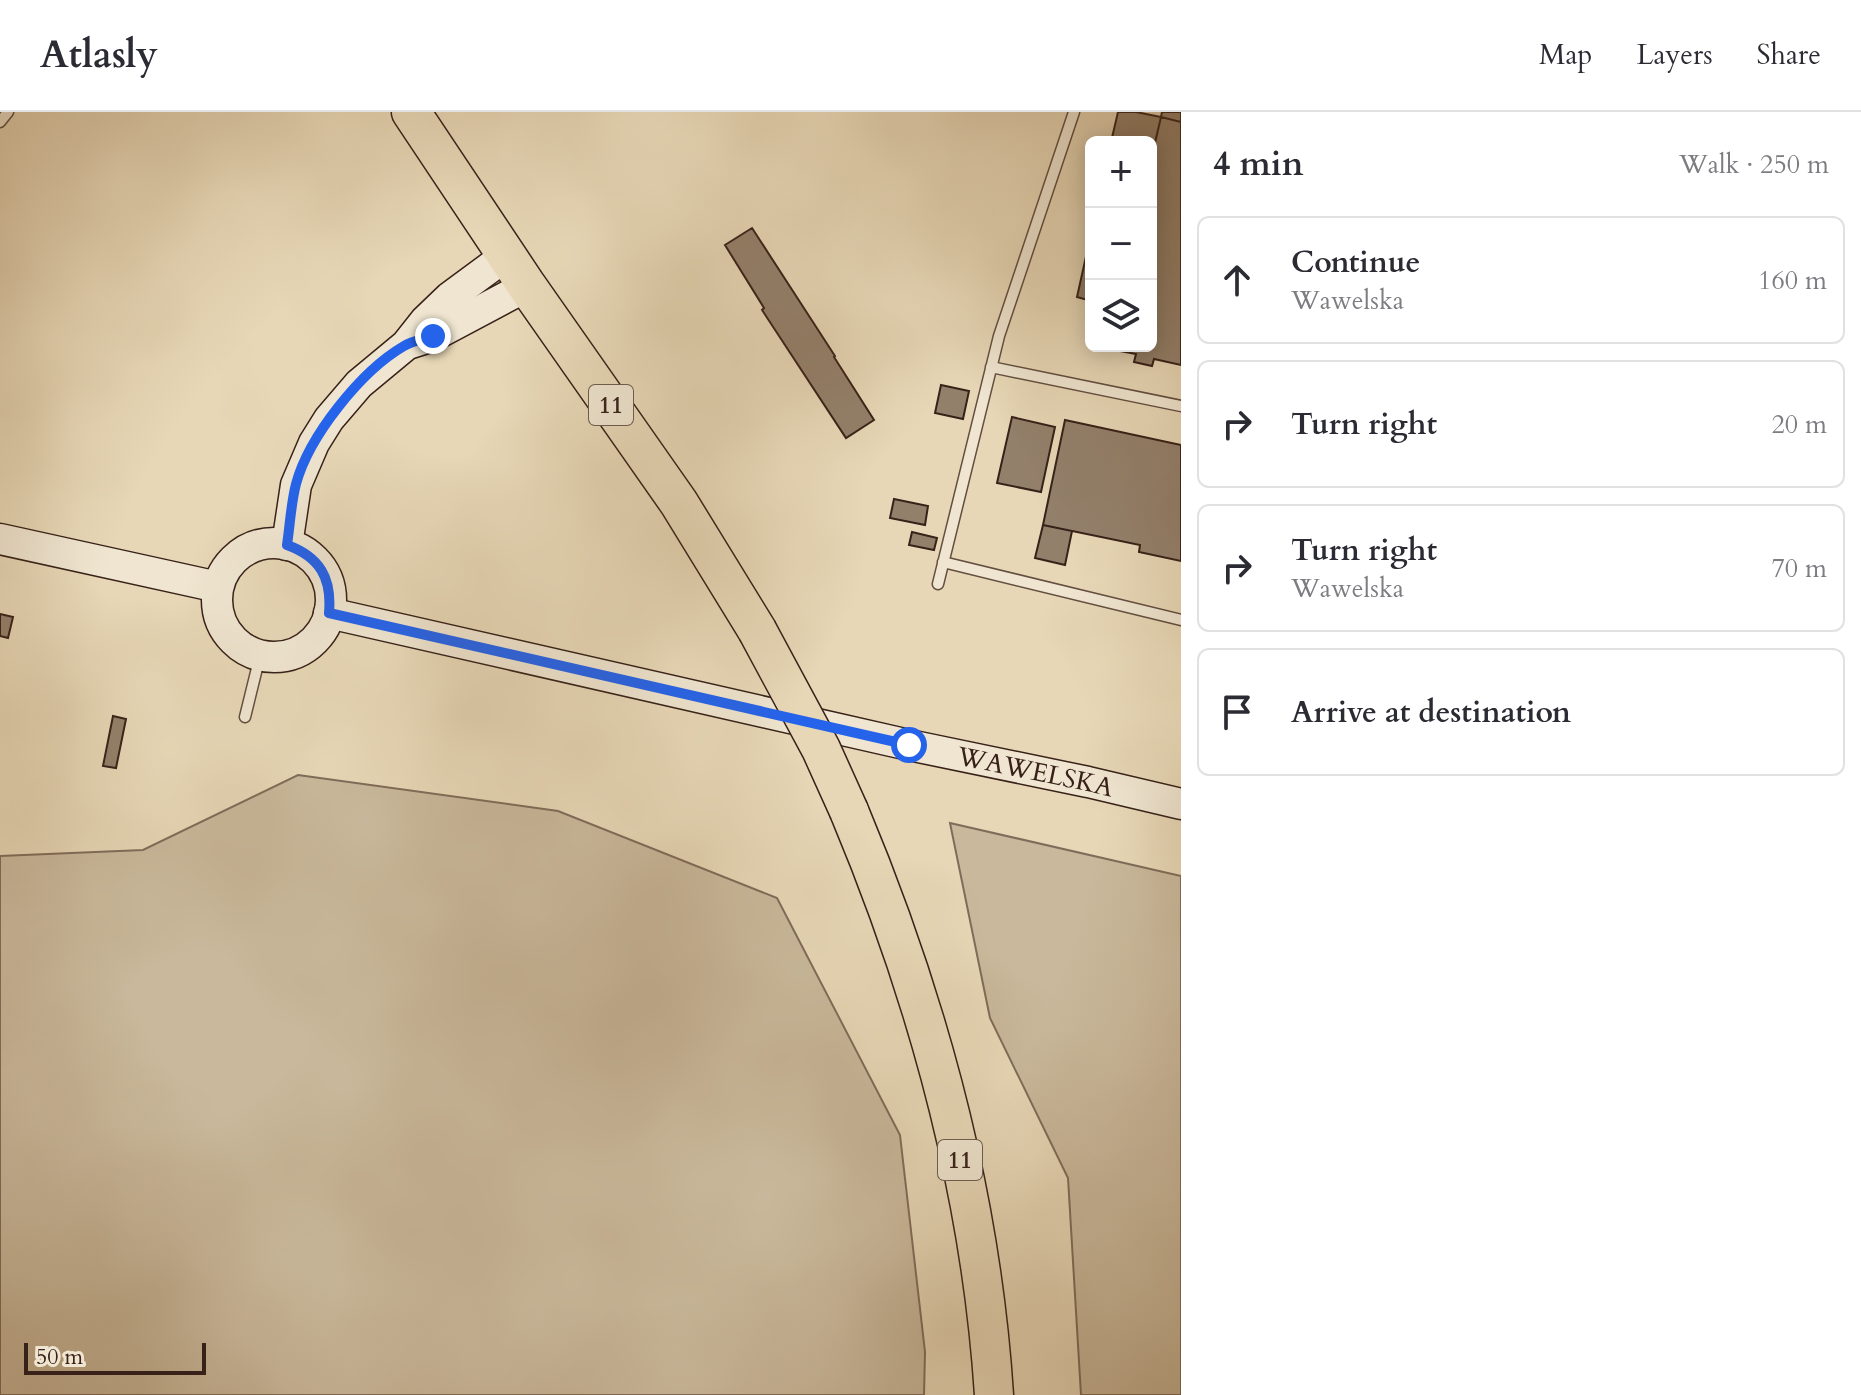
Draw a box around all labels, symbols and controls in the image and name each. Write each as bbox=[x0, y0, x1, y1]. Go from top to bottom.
text: Atlasly bbox=[40, 29, 158, 81]
text: Map bbox=[1539, 36, 1592, 74]
text: Layers bbox=[1636, 36, 1713, 74]
text: Share bbox=[1757, 36, 1821, 74]
map controls bbox=[1085, 136, 1157, 352]
button: + bbox=[1085, 136, 1157, 208]
text: 4 min bbox=[1213, 141, 1304, 187]
text: Walk · 250 m bbox=[1679, 147, 1829, 182]
button: − bbox=[1085, 208, 1157, 280]
text: Continue bbox=[1291, 242, 1420, 283]
icon: ahead bbox=[1215, 258, 1259, 302]
text: 160 m bbox=[1758, 263, 1827, 298]
button: layers bbox=[1085, 280, 1157, 352]
text: Wawelska bbox=[1291, 283, 1404, 318]
route end bbox=[415, 318, 451, 354]
road number: 11 bbox=[589, 385, 633, 425]
icon: right bbox=[1215, 402, 1259, 446]
text: Turn right bbox=[1291, 404, 1437, 445]
text: 20 m bbox=[1771, 407, 1827, 442]
text: Turn right bbox=[1291, 530, 1437, 571]
icon: right bbox=[1215, 546, 1259, 590]
text: 70 m bbox=[1771, 551, 1827, 586]
text: Wawelska bbox=[1291, 571, 1404, 606]
icon: arrive bbox=[1215, 690, 1259, 734]
text: Arrive at destination bbox=[1291, 692, 1571, 733]
route start bbox=[891, 727, 927, 763]
street label: WAWELSKA bbox=[953, 738, 1118, 805]
road number: 11 bbox=[938, 1140, 982, 1180]
scale bar bbox=[24, 1339, 206, 1375]
text: 50 m bbox=[36, 1342, 83, 1372]

